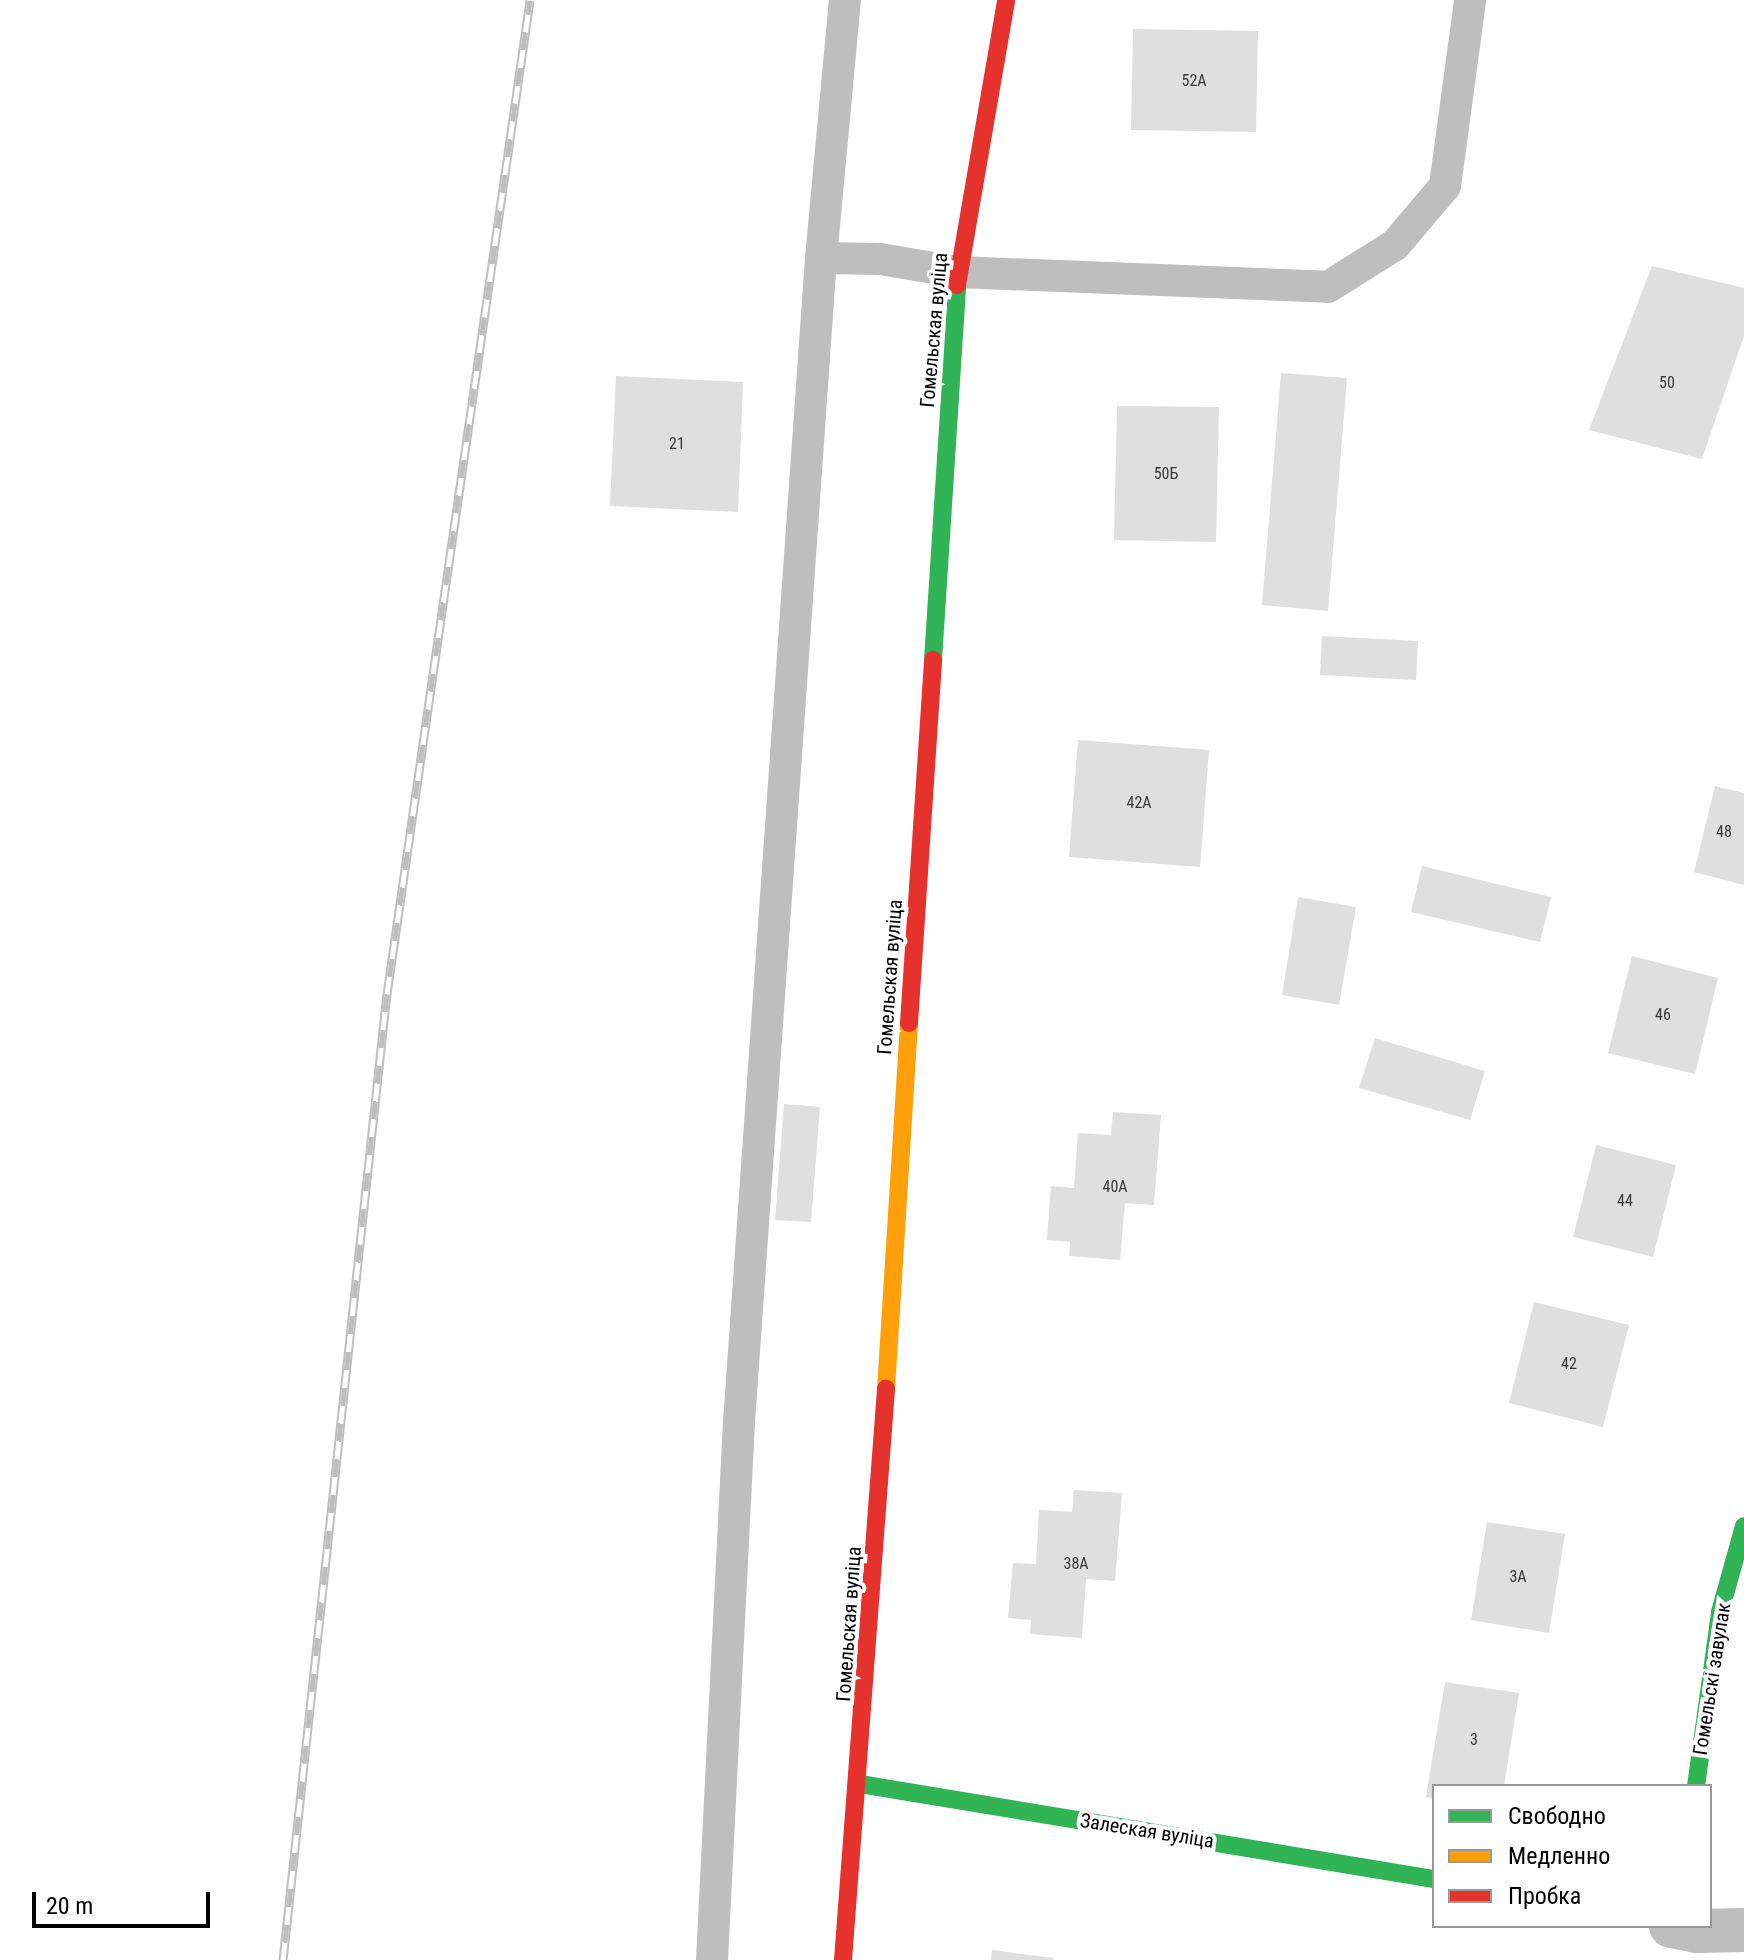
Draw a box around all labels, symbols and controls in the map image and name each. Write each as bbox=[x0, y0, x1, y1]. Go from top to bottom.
house number: 52А bbox=[1181, 71, 1207, 91]
street label: Гомельская вуліца bbox=[915, 252, 953, 408]
house number: 50 bbox=[1659, 373, 1675, 393]
house number: 21 bbox=[669, 434, 685, 454]
house number: 50Б bbox=[1154, 464, 1178, 484]
house number: 42А bbox=[1126, 793, 1152, 813]
house number: 48 bbox=[1716, 822, 1732, 842]
street label: Гомельская вуліца bbox=[873, 899, 907, 1055]
house number: 46 bbox=[1655, 1005, 1671, 1025]
house number: 40А bbox=[1102, 1177, 1128, 1197]
house number: 44 bbox=[1617, 1191, 1633, 1211]
house number: 42 bbox=[1561, 1354, 1577, 1374]
street label: Гомельская вуліца bbox=[832, 1546, 866, 1702]
house number: 38А bbox=[1063, 1554, 1089, 1574]
house number: 3А bbox=[1509, 1567, 1527, 1587]
street label: Гомельскі завулак bbox=[1688, 1601, 1736, 1757]
house number: 3 bbox=[1470, 1730, 1478, 1750]
legend bbox=[1432, 1784, 1712, 1928]
text: Свободно bbox=[1508, 1802, 1606, 1830]
street label: Залеская вуліца bbox=[1078, 1809, 1216, 1853]
text: Медленно bbox=[1508, 1842, 1610, 1870]
scale bar bbox=[36, 1876, 214, 1926]
text: Пробка bbox=[1508, 1882, 1581, 1910]
text: 20 m bbox=[46, 1892, 93, 1920]

